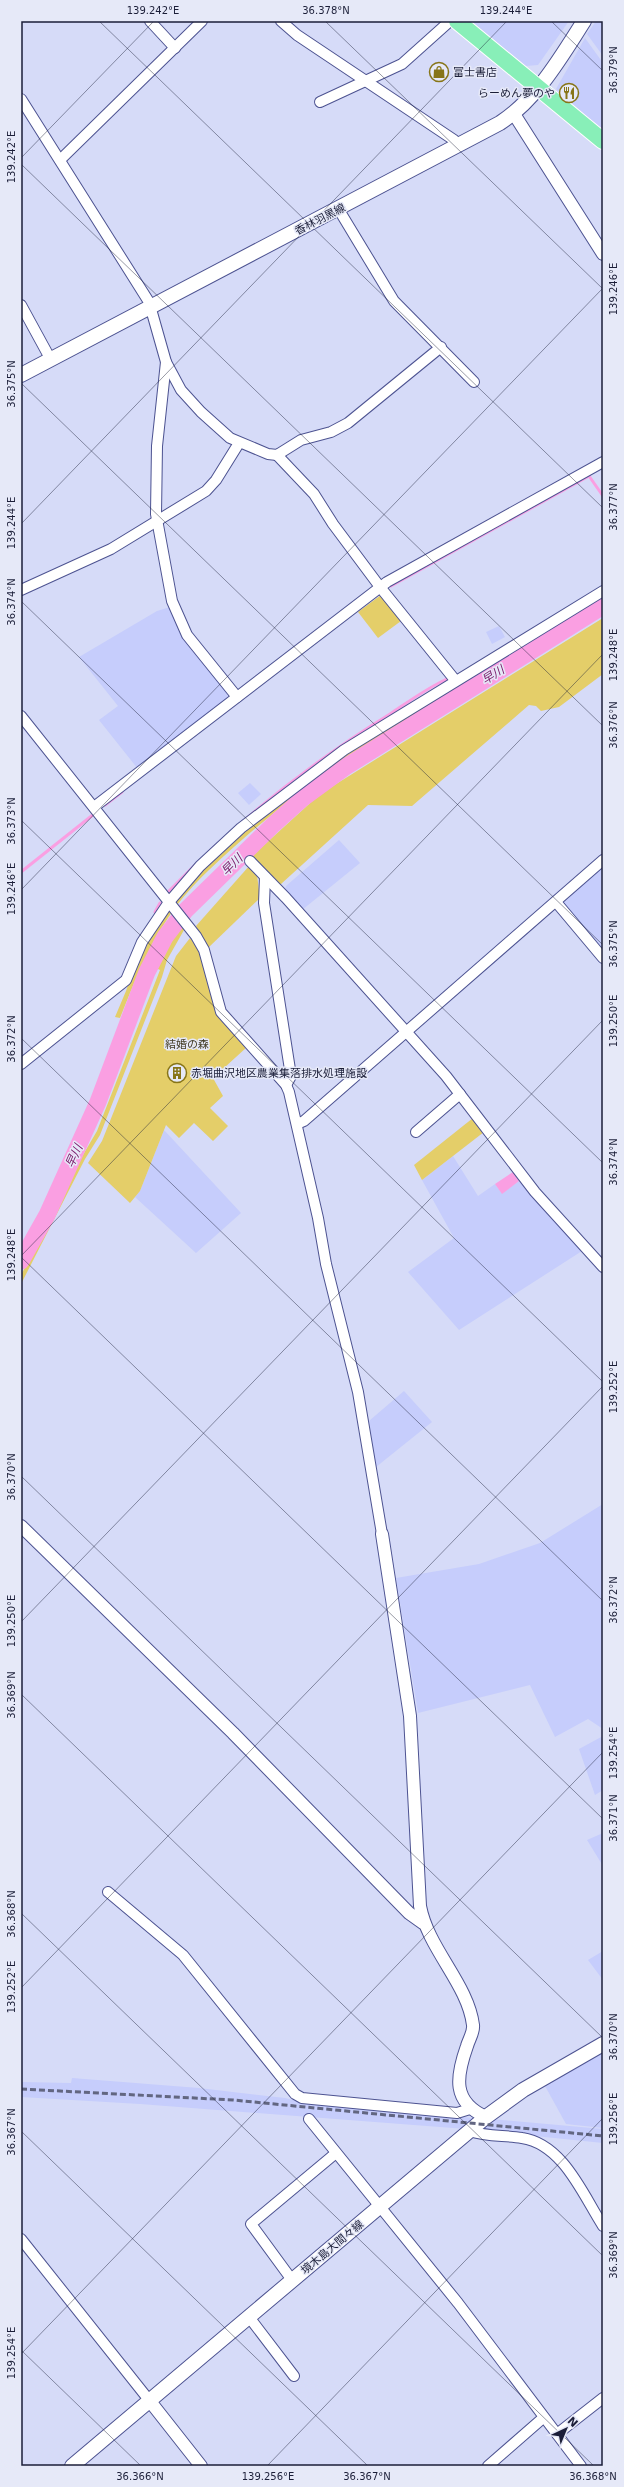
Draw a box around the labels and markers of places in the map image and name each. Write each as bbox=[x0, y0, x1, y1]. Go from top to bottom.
shop icon: 富士書店 bbox=[428, 61, 450, 83]
place label: 富士書店 bbox=[453, 66, 497, 79]
restaurant icon: らーめん夢のや bbox=[558, 82, 580, 104]
place label: らーめん夢のや bbox=[478, 87, 555, 100]
building icon: 赤堀曲沢地区農業集落排水処理施設 bbox=[166, 1062, 188, 1084]
place label: 赤堀曲沢地区農業集落排水処理施設 bbox=[191, 1067, 367, 1080]

